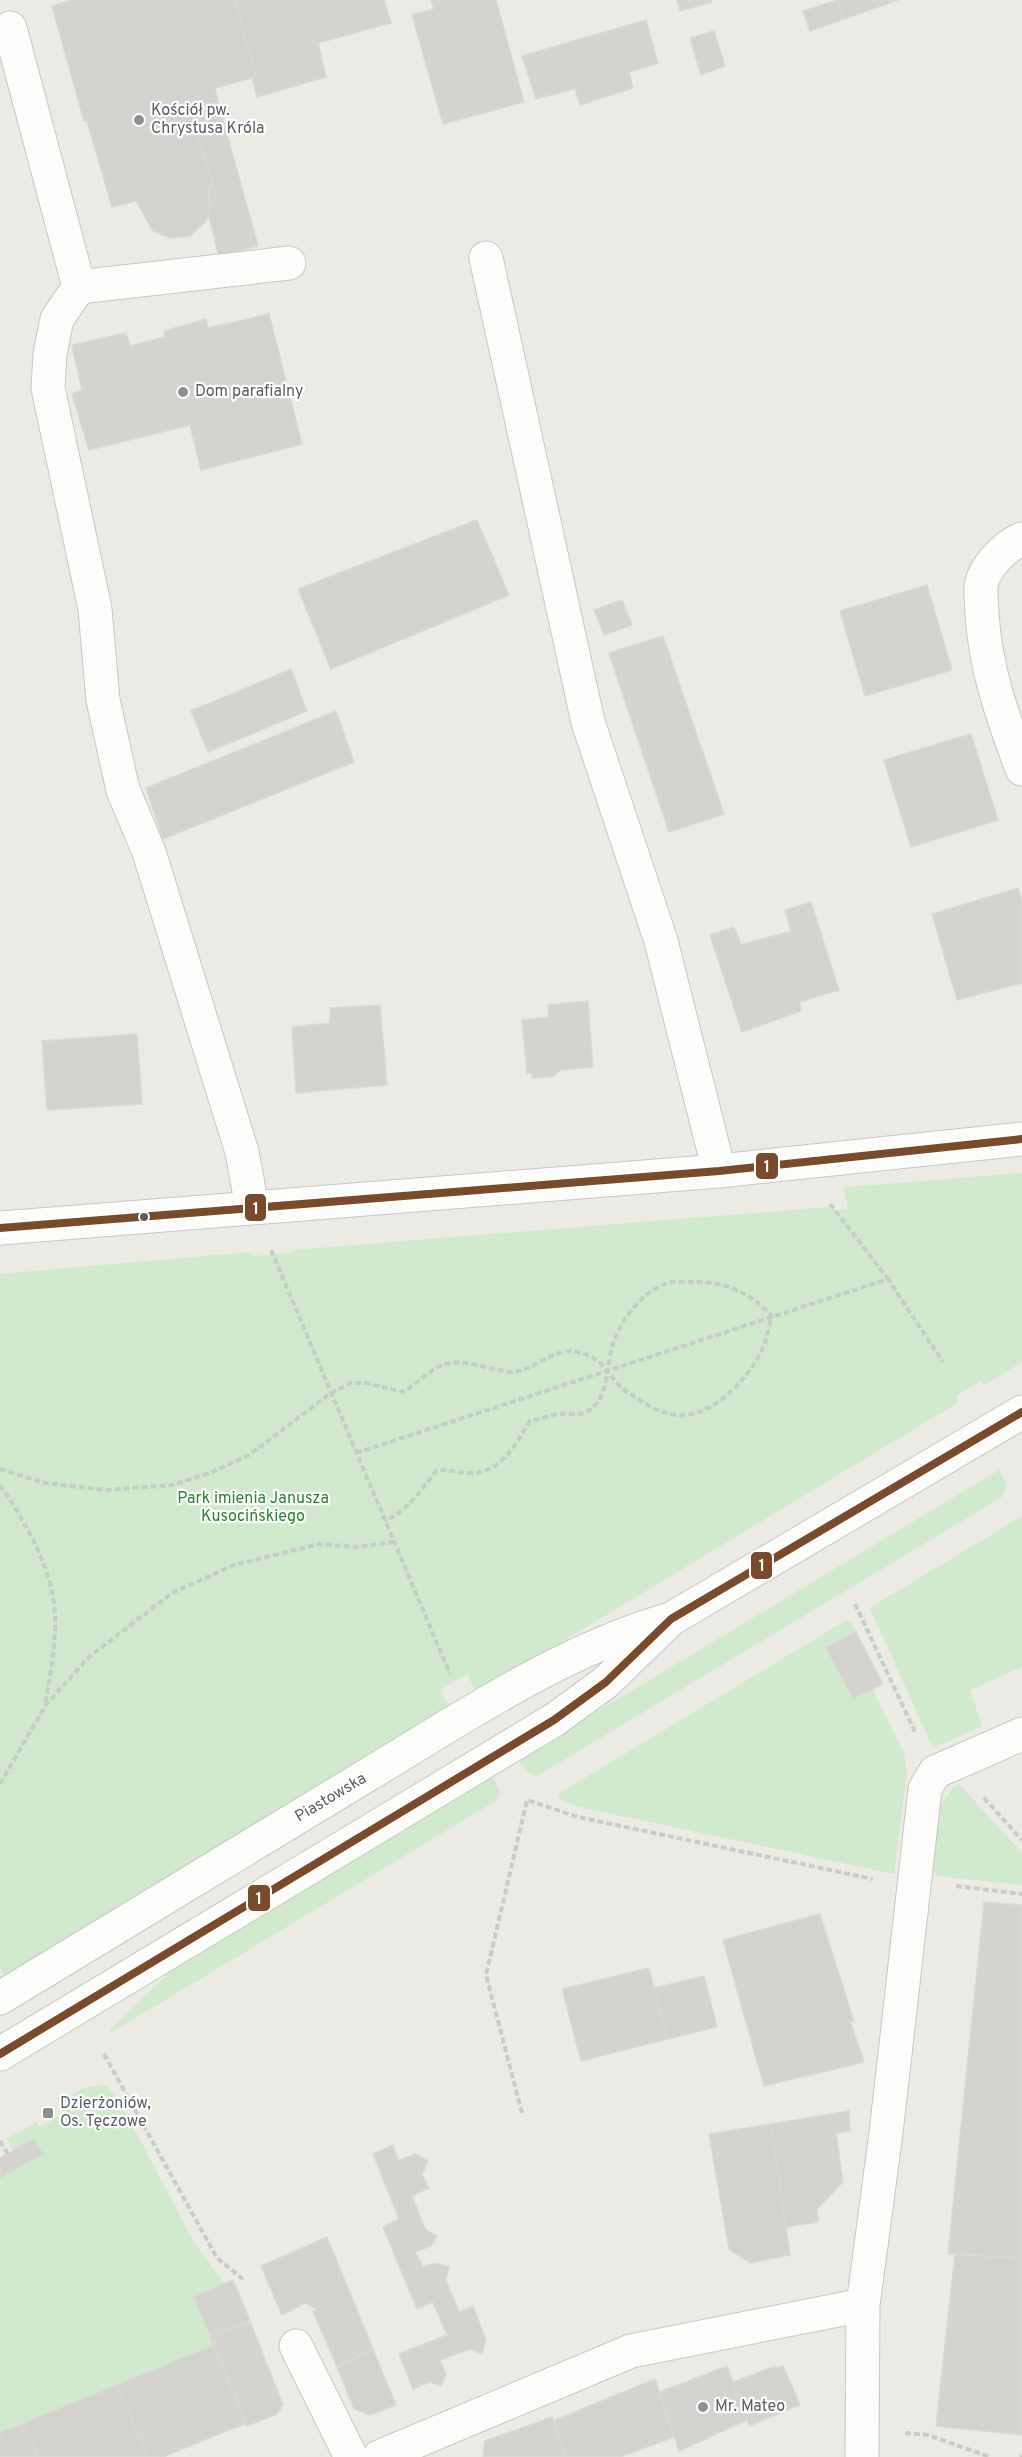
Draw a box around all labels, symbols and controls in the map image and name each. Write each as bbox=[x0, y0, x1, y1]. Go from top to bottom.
place label: Kościół pw. Chrystusa Króla bbox=[151, 101, 265, 139]
marker: Kościół pw. Chrystusa Króla bbox=[132, 113, 146, 127]
place label: Dom parafialny bbox=[195, 382, 304, 402]
marker: Dom parafialny bbox=[176, 385, 190, 399]
line badge: 1 bbox=[755, 1152, 779, 1180]
text: 1 bbox=[764, 1158, 770, 1178]
line badge: 1 bbox=[244, 1193, 267, 1222]
text: 1 bbox=[253, 1200, 259, 1220]
unlabelled marker bbox=[138, 1211, 150, 1223]
park label: Park imienia Janusza Kusocińskiego bbox=[177, 1489, 329, 1527]
line badge: 1 bbox=[750, 1551, 773, 1580]
text: 1 bbox=[759, 1557, 765, 1577]
street label: Piastowska bbox=[292, 1769, 370, 1827]
line badge: 1 bbox=[247, 1884, 271, 1912]
text: 1 bbox=[256, 1890, 262, 1910]
place label: Dzierżoniów, Os. Tęczowe bbox=[60, 2094, 151, 2132]
marker: Dzierżoniów, Os. Tęczowe bbox=[41, 2106, 55, 2120]
place label: Mr. Mateo bbox=[715, 2397, 785, 2417]
marker: Mr. Mateo bbox=[696, 2400, 710, 2414]

